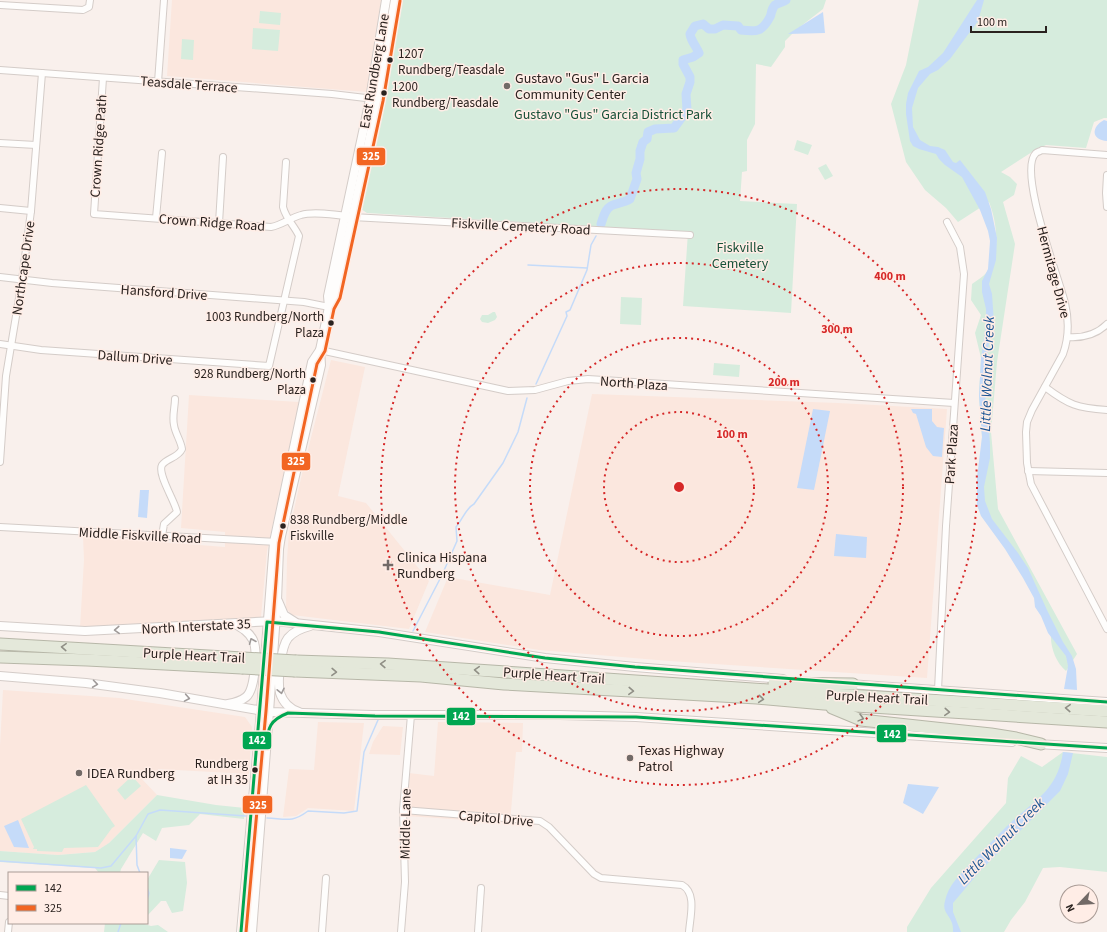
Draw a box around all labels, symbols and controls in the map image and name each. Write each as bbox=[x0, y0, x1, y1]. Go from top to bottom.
scale bar bbox=[971, 8, 1046, 34]
street label: East Rundberg Lane bbox=[355, 12, 395, 130]
text: 100 m bbox=[977, 14, 1007, 31]
place label: 1207 Rundberg/Teasdale bbox=[398, 45, 504, 79]
marker: 1207 Rundberg/Teasdale bbox=[385, 55, 395, 65]
place label: Gustavo "Gus" L Garcia Community Center bbox=[515, 69, 649, 105]
street label: Teasdale Terrace bbox=[140, 72, 238, 98]
place label: 1200 Rundberg/Teasdale bbox=[392, 78, 498, 112]
marker: Gustavo "Gus" L Garcia Community Center bbox=[502, 81, 512, 91]
marker: 1200 Rundberg/Teasdale bbox=[379, 88, 389, 98]
street label: Crown Ridge Path bbox=[85, 94, 113, 198]
park label: Gustavo "Gus" Garcia District Park bbox=[514, 105, 712, 125]
line badge: 325 bbox=[356, 147, 386, 166]
text: 325 bbox=[362, 149, 380, 164]
street label: Crown Ridge Road bbox=[158, 209, 266, 237]
street label: Fiskville Cemetery Road bbox=[451, 213, 591, 241]
street label: Northcape Drive bbox=[7, 220, 41, 317]
street label: Hermitage Drive bbox=[1031, 224, 1075, 321]
park label: Fiskville Cemetery bbox=[712, 238, 769, 274]
text: 400 m bbox=[874, 268, 906, 285]
street label: Hansford Drive bbox=[120, 280, 208, 306]
place label: 1003 Rundberg/North Plaza bbox=[206, 308, 324, 342]
water label: Little Walnut Creek bbox=[975, 315, 1000, 432]
marker: 1003 Rundberg/North Plaza bbox=[326, 318, 336, 328]
text: 300 m bbox=[821, 321, 853, 338]
street label: Dallum Drive bbox=[97, 345, 173, 371]
place label: 928 Rundberg/North Plaza bbox=[194, 365, 306, 399]
street label: North Plaza bbox=[599, 372, 668, 396]
text: 200 m bbox=[768, 374, 800, 391]
marker: 928 Rundberg/North Plaza bbox=[308, 375, 318, 385]
street label: Park Plaza bbox=[940, 423, 964, 485]
text: 100 m bbox=[716, 426, 748, 443]
line badge: 325 bbox=[281, 452, 311, 471]
text: 325 bbox=[287, 454, 305, 469]
centre of rings bbox=[672, 480, 686, 494]
place label: 838 Rundberg/Middle Fiskville bbox=[290, 511, 407, 545]
marker: 838 Rundberg/Middle Fiskville bbox=[278, 521, 288, 531]
street label: Middle Fiskville Road bbox=[78, 523, 202, 549]
place label: Clinica Hispana Rundberg bbox=[397, 548, 487, 584]
marker: Clinica Hispana Rundberg bbox=[382, 559, 394, 571]
street label: North Interstate 35 bbox=[141, 614, 251, 640]
one-way arrow bbox=[114, 626, 120, 635]
one-way arrow bbox=[249, 638, 257, 645]
one-way arrow bbox=[61, 643, 67, 652]
street label: Purple Heart Trail bbox=[142, 643, 246, 669]
one-way arrow bbox=[380, 659, 386, 668]
street label: Purple Heart Trail bbox=[502, 662, 606, 690]
one-way arrow bbox=[474, 665, 480, 674]
one-way arrow bbox=[331, 668, 337, 677]
one-way arrow bbox=[92, 679, 98, 688]
street label: Purple Heart Trail bbox=[825, 685, 929, 711]
one-way arrow bbox=[276, 687, 284, 694]
one-way arrow bbox=[628, 687, 634, 695]
one-way arrow bbox=[184, 694, 190, 702]
one-way arrow bbox=[758, 694, 764, 703]
one-way arrow bbox=[1065, 704, 1071, 713]
line badge: 142 bbox=[446, 707, 476, 726]
one-way arrow bbox=[944, 708, 950, 717]
text: 142 bbox=[452, 709, 470, 724]
one-way arrow bbox=[857, 714, 864, 722]
line badge: 142 bbox=[876, 724, 907, 743]
text: 142 bbox=[883, 727, 901, 742]
line badge: 142 bbox=[242, 731, 272, 750]
text: 142 bbox=[248, 733, 266, 748]
place label: Texas Highway Patrol bbox=[638, 741, 724, 777]
marker: Texas Highway Patrol bbox=[625, 753, 635, 763]
place label: Rundberg at IH 35 bbox=[195, 755, 248, 789]
place label: IDEA Rundberg bbox=[87, 764, 175, 784]
marker: Rundberg at IH 35 bbox=[250, 765, 260, 775]
marker: IDEA Rundberg bbox=[74, 768, 84, 778]
street label: Middle Lane bbox=[395, 788, 417, 860]
water label: Little Walnut Creek bbox=[953, 793, 1050, 890]
line badge: 325 bbox=[242, 795, 273, 814]
text: 325 bbox=[249, 798, 267, 813]
street label: Capitol Drive bbox=[458, 806, 534, 832]
legend bbox=[8, 872, 148, 924]
text: 142 bbox=[44, 880, 62, 897]
north arrow bbox=[1059, 884, 1099, 924]
text: 325 bbox=[44, 900, 62, 917]
text: N bbox=[1062, 902, 1079, 915]

